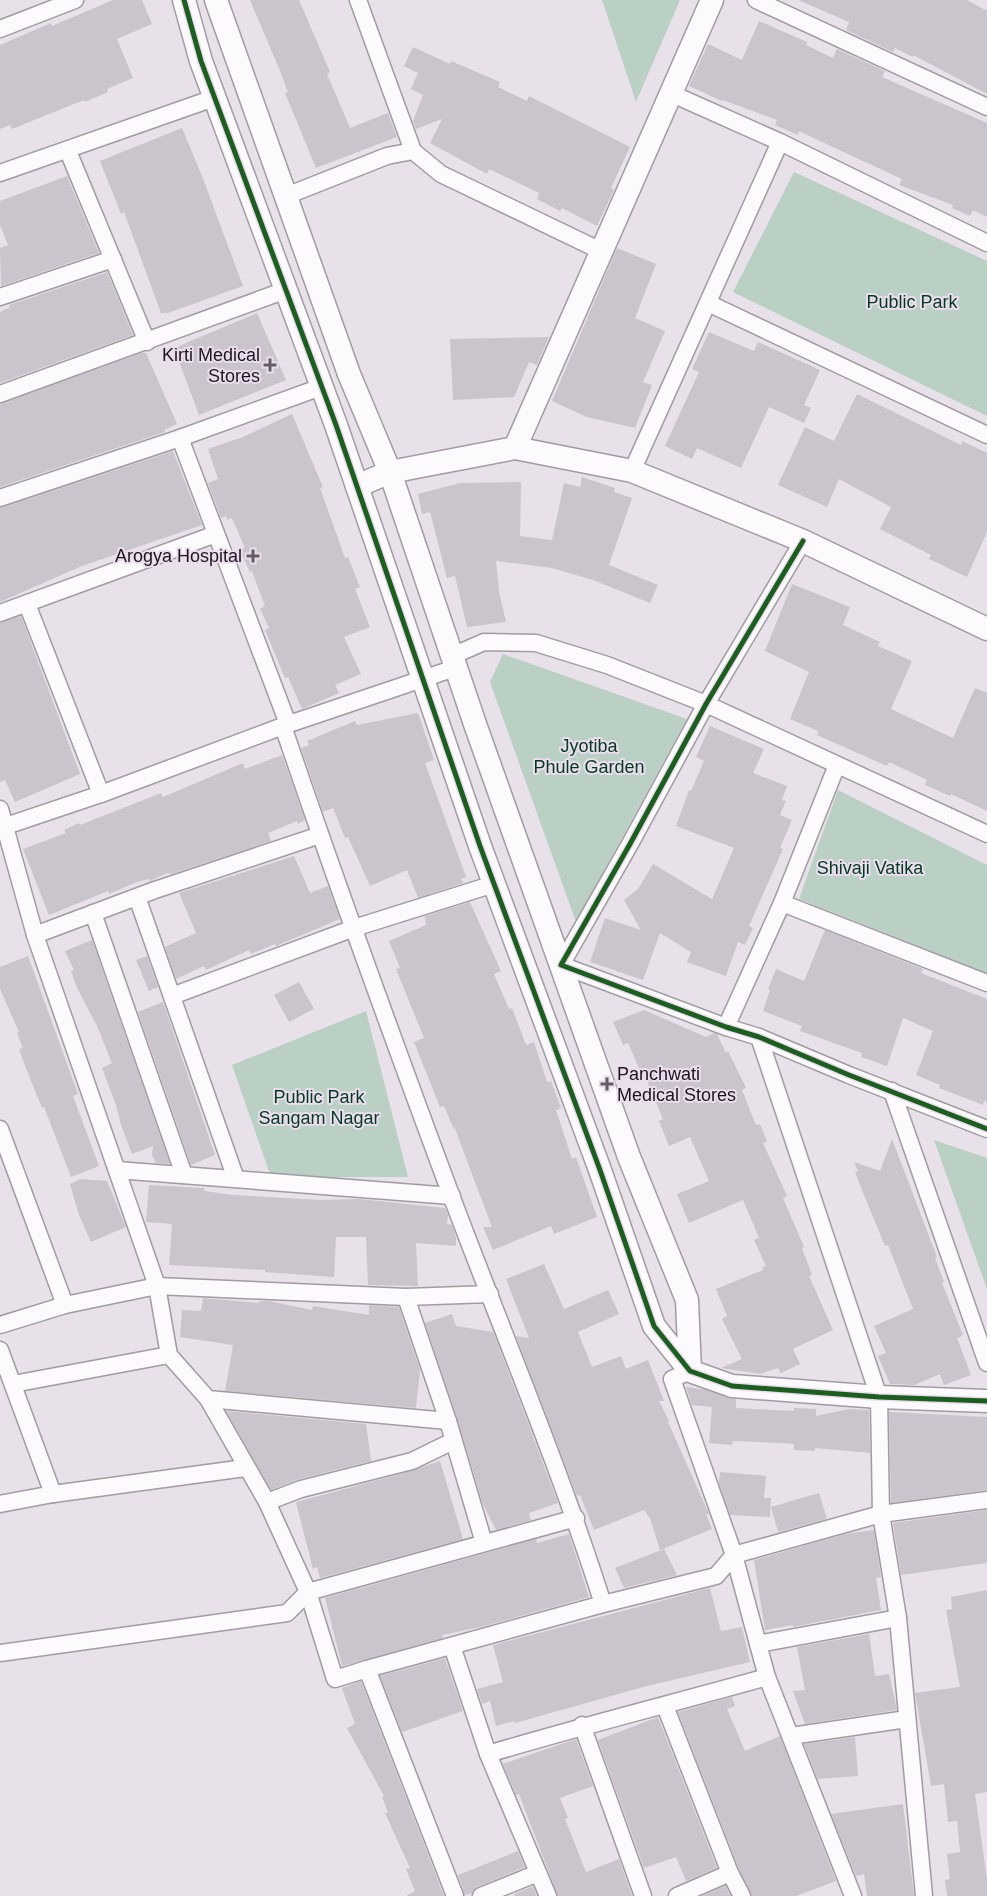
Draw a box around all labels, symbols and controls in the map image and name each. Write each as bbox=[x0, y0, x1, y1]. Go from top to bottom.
park label: Public Park bbox=[866, 292, 959, 312]
place label: Kirti Medical Stores bbox=[162, 345, 260, 386]
marker: Kirti Medical Stores bbox=[264, 359, 276, 371]
place label: Arogya Hospital bbox=[115, 546, 242, 566]
marker: Arogya Hospital bbox=[246, 549, 260, 563]
park label: Jyotiba Phule Garden bbox=[533, 736, 645, 777]
park label: Shivaji Vatika bbox=[817, 858, 924, 878]
place label: Panchwati Medical Stores bbox=[617, 1064, 736, 1105]
marker: Panchwati Medical Stores bbox=[601, 1078, 613, 1090]
park label: Public Park Sangam Nagar bbox=[258, 1087, 380, 1128]

